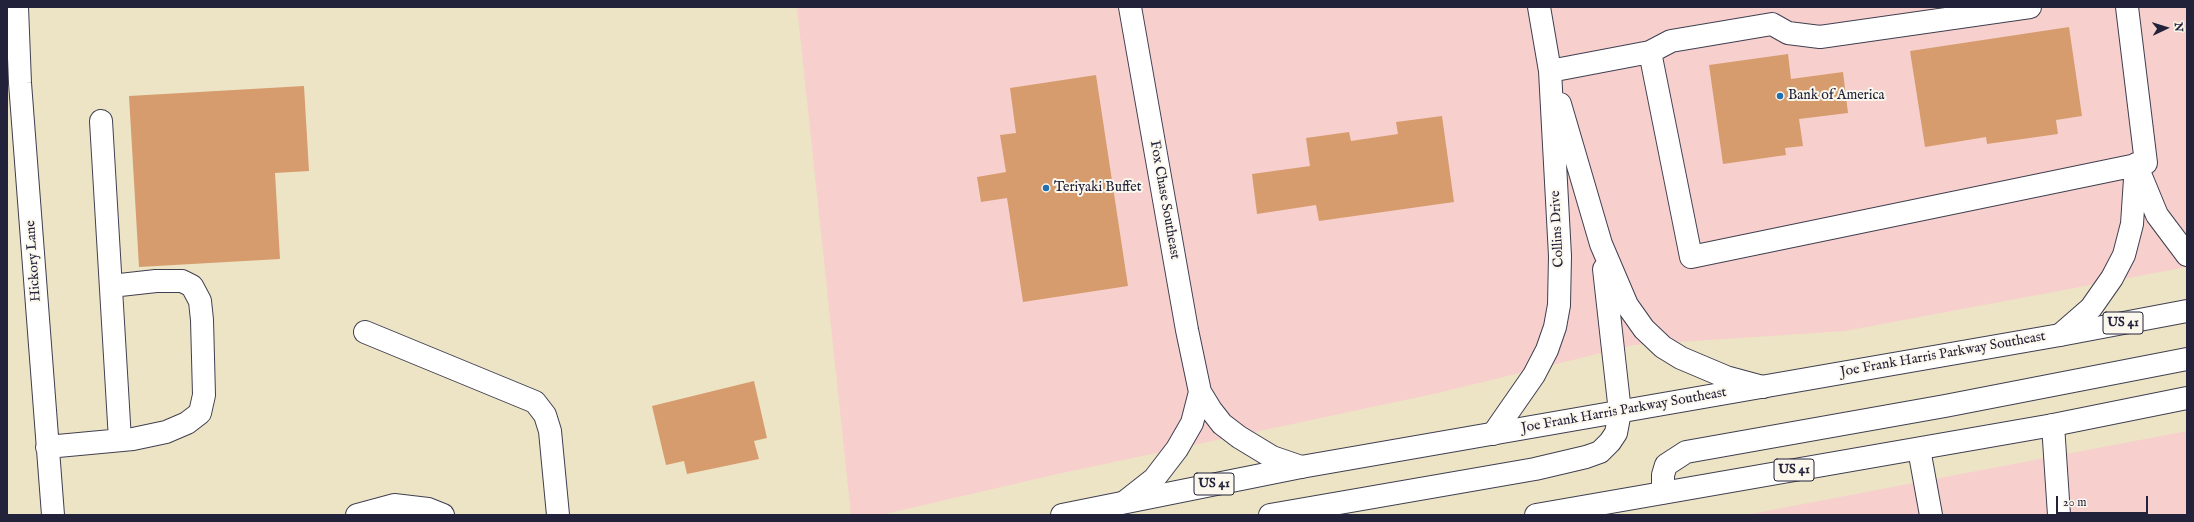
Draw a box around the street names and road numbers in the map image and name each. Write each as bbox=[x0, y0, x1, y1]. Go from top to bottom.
street label: Fox Chase Southeast bbox=[1145, 139, 1183, 261]
street label: Collins Drive bbox=[1548, 190, 1568, 268]
street label: Hickory Lane bbox=[23, 220, 45, 302]
road number: US 41 bbox=[2103, 312, 2143, 334]
street label: Joe Frank Harris Parkway Southeast bbox=[1839, 329, 2047, 381]
street label: Joe Frank Harris Parkway Southeast bbox=[1520, 385, 1728, 437]
road number: US 41 bbox=[1774, 459, 1814, 481]
road number: US 41 bbox=[1194, 473, 1234, 495]

